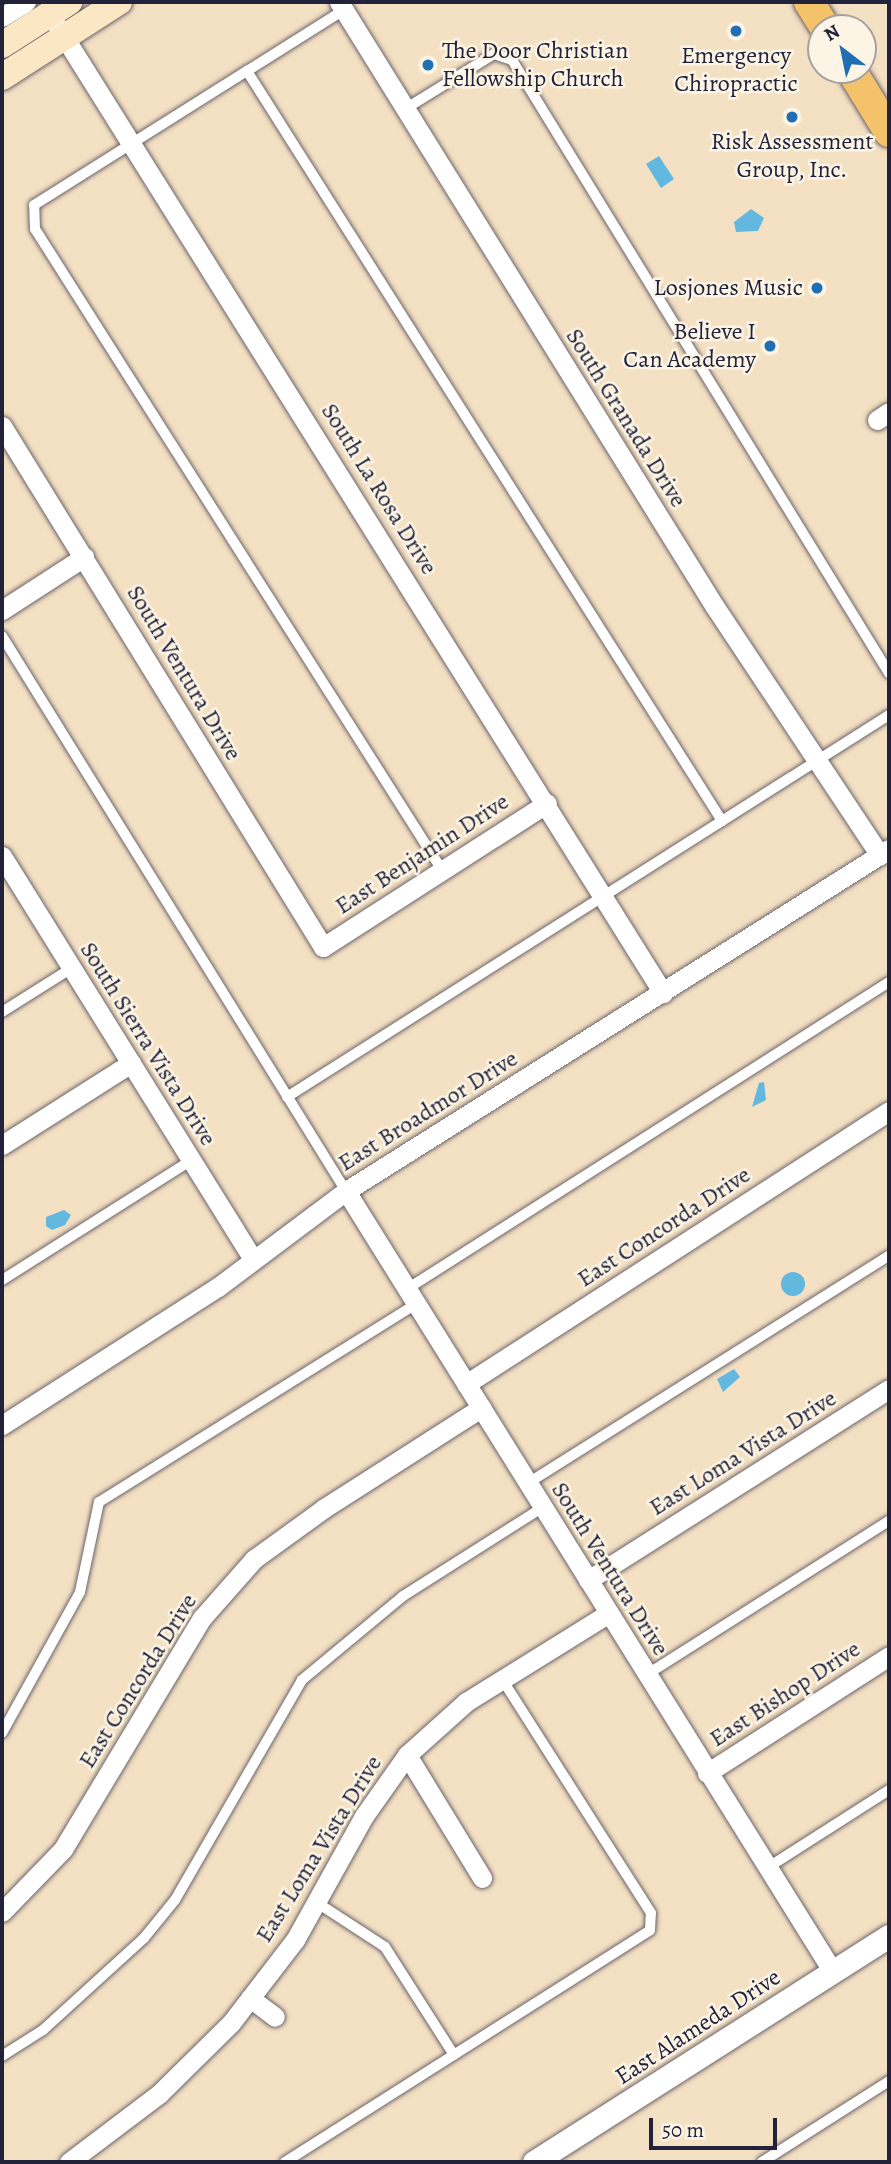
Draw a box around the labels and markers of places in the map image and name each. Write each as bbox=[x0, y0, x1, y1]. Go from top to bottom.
marker: Emergency Chiropractic bbox=[728, 23, 744, 39]
place label: The Door Christian Fellowship Church bbox=[442, 37, 628, 93]
place label: Emergency Chiropractic bbox=[674, 42, 798, 98]
marker: The Door Christian Fellowship Church bbox=[420, 57, 436, 73]
marker: Risk Assessment Group, Inc. bbox=[784, 109, 800, 125]
place label: Risk Assessment Group, Inc. bbox=[711, 128, 873, 184]
place label: Losjones Music bbox=[654, 274, 803, 302]
marker: Losjones Music bbox=[809, 280, 825, 296]
place label: Believe I Can Academy bbox=[623, 318, 756, 374]
marker: Believe I Can Academy bbox=[762, 338, 778, 354]

